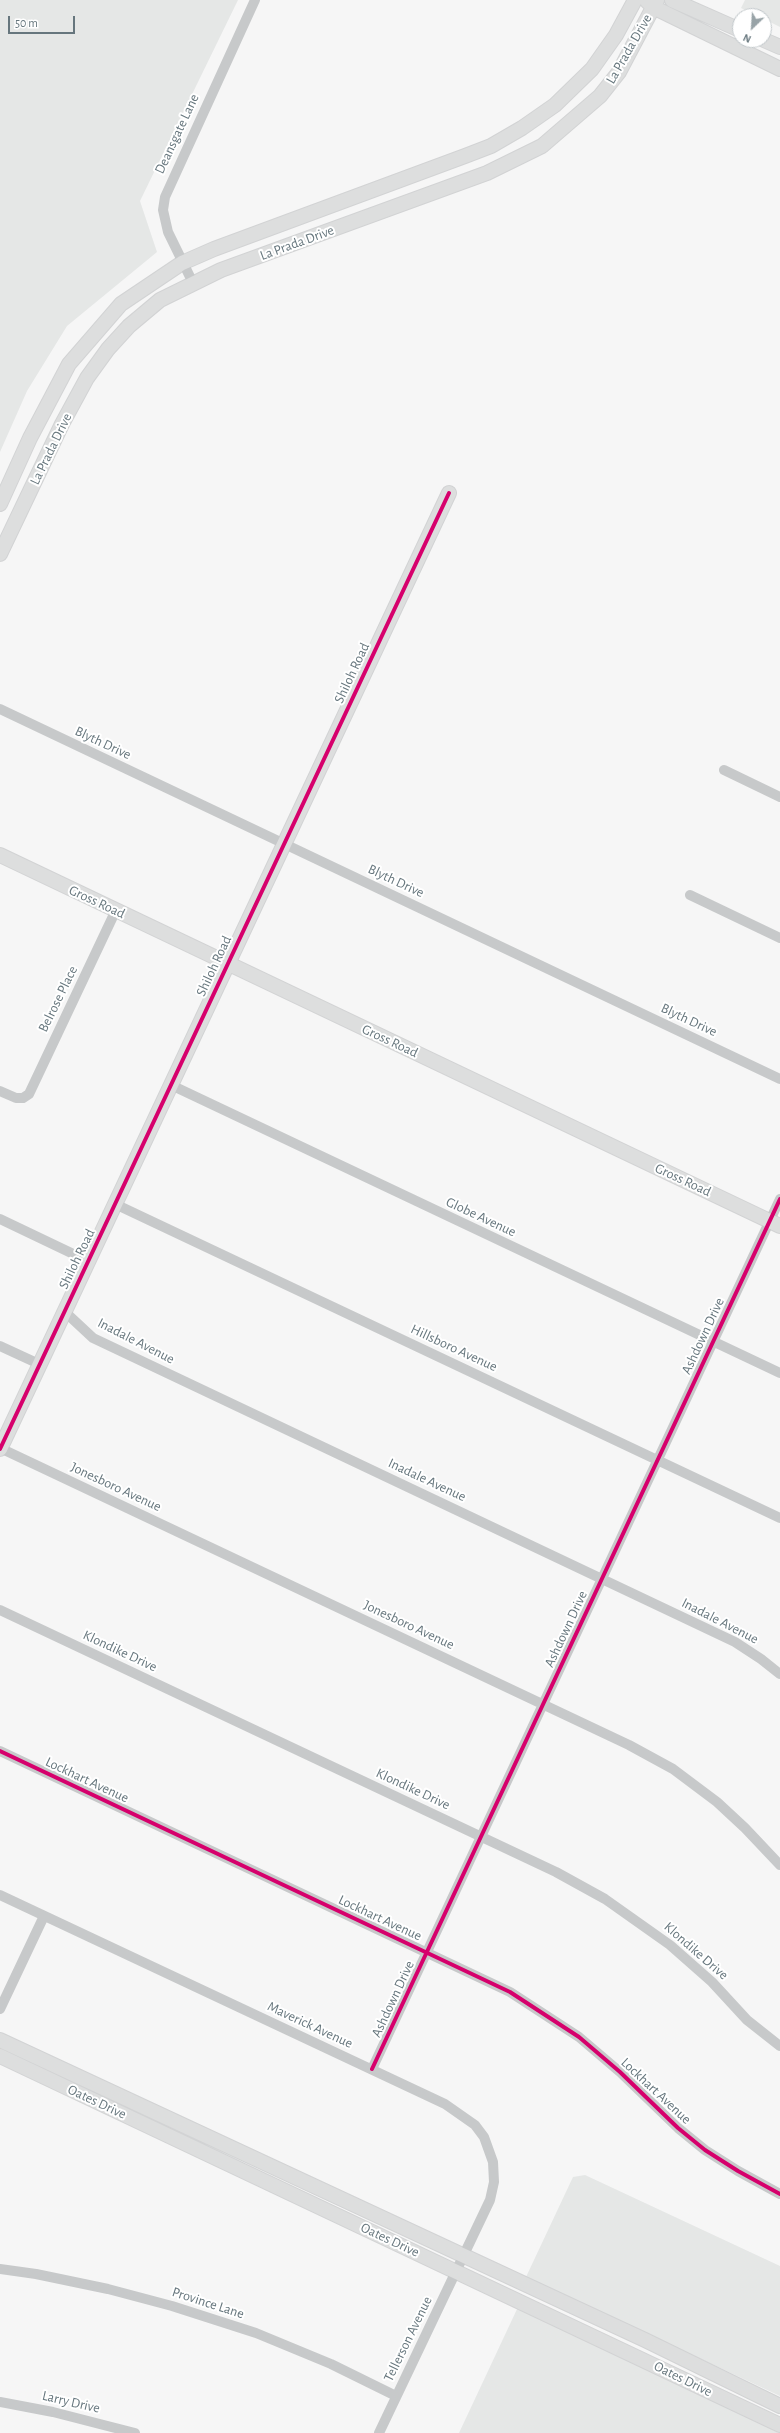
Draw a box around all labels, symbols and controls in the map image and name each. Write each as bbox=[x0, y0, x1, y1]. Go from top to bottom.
scale bar bbox=[10, 8, 77, 34]
north arrow bbox=[732, 8, 772, 48]
street label: La Prada Drive bbox=[602, 11, 656, 87]
text: 50 m bbox=[15, 17, 38, 29]
text: N bbox=[741, 32, 753, 45]
street label: Deansgate Lane bbox=[151, 91, 203, 177]
street label: La Prada Drive bbox=[258, 222, 336, 264]
street label: La Prada Drive bbox=[26, 410, 76, 488]
street label: Shiloh Road bbox=[331, 640, 373, 706]
street label: Blyth Drive bbox=[72, 723, 134, 763]
street label: Blyth Drive bbox=[365, 861, 427, 901]
street label: Gross Road bbox=[66, 882, 128, 922]
street label: Shiloh Road bbox=[193, 933, 235, 999]
street label: Belrose Place bbox=[35, 963, 81, 1035]
street label: Blyth Drive bbox=[658, 1000, 720, 1040]
street label: Gross Road bbox=[359, 1021, 421, 1061]
street label: Gross Road bbox=[652, 1160, 714, 1200]
street label: Globe Avenue bbox=[443, 1193, 519, 1241]
street label: Shiloh Road bbox=[55, 1226, 99, 1292]
street label: Ashdown Drive bbox=[678, 1295, 728, 1377]
street label: Inadale Avenue bbox=[95, 1314, 177, 1368]
street label: Hillsboro Avenue bbox=[408, 1321, 500, 1375]
street label: Inadale Avenue bbox=[385, 1455, 469, 1505]
street label: Jonesboro Avenue bbox=[68, 1459, 164, 1515]
street label: Ashdown Drive bbox=[541, 1588, 591, 1670]
street label: Inadale Avenue bbox=[679, 1594, 761, 1648]
street label: Jonesboro Avenue bbox=[361, 1597, 457, 1653]
street label: Klondike Drive bbox=[80, 1627, 160, 1675]
street label: Lockhart Avenue bbox=[43, 1753, 131, 1807]
street label: Klondike Drive bbox=[373, 1765, 453, 1813]
street label: Lockhart Avenue bbox=[336, 1891, 424, 1945]
street label: Klondike Drive bbox=[660, 1918, 732, 1984]
street label: Ashdown Drive bbox=[368, 1958, 418, 2040]
street label: Maverick Avenue bbox=[265, 1998, 355, 2052]
street label: Lockhart Avenue bbox=[617, 2054, 695, 2128]
street label: Oates Drive bbox=[65, 2081, 129, 2123]
street label: Oates Drive bbox=[358, 2219, 422, 2261]
street label: Province Lane bbox=[170, 2283, 246, 2323]
street label: Tellerson Avenue bbox=[380, 2294, 436, 2384]
street label: Oates Drive bbox=[651, 2358, 715, 2400]
street label: Larry Drive bbox=[40, 2387, 102, 2417]

